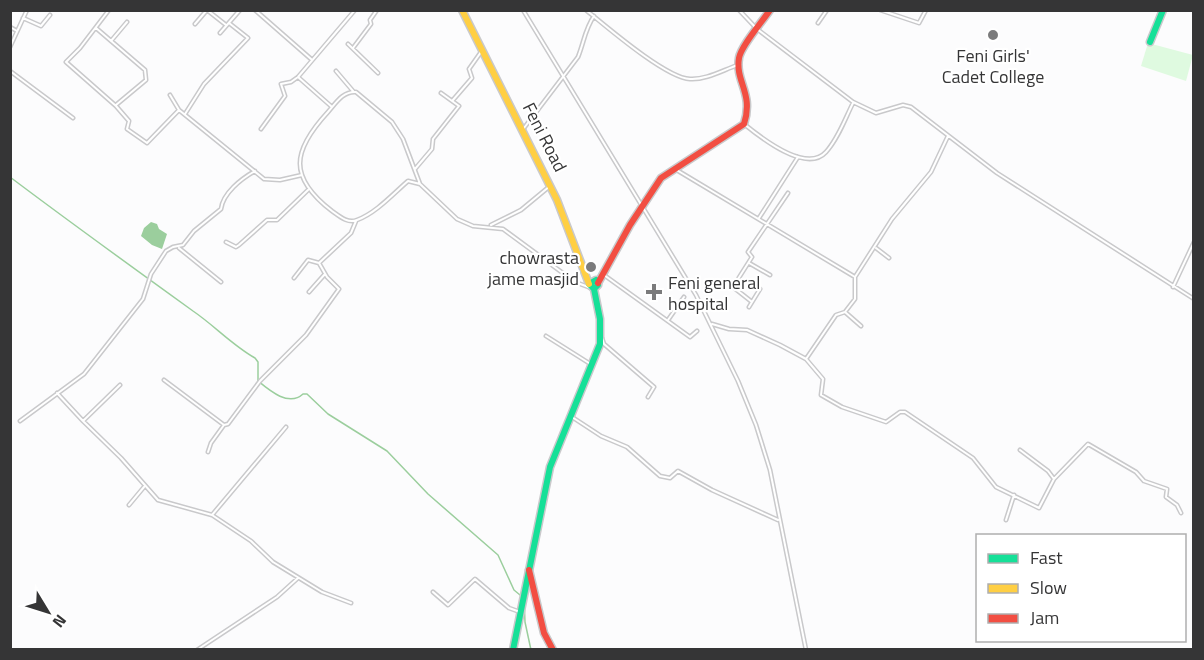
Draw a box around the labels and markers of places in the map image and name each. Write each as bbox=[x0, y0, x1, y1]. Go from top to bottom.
marker: Feni Girls' Cadet College bbox=[986, 28, 1000, 42]
place label: Feni Girls' Cadet College bbox=[942, 42, 1044, 90]
place label: chowrasta jame masjid bbox=[487, 244, 579, 292]
marker: chowrasta jame masjid bbox=[584, 260, 598, 274]
place label: Feni general hospital bbox=[668, 269, 760, 317]
marker: Feni general hospital bbox=[645, 283, 663, 301]

